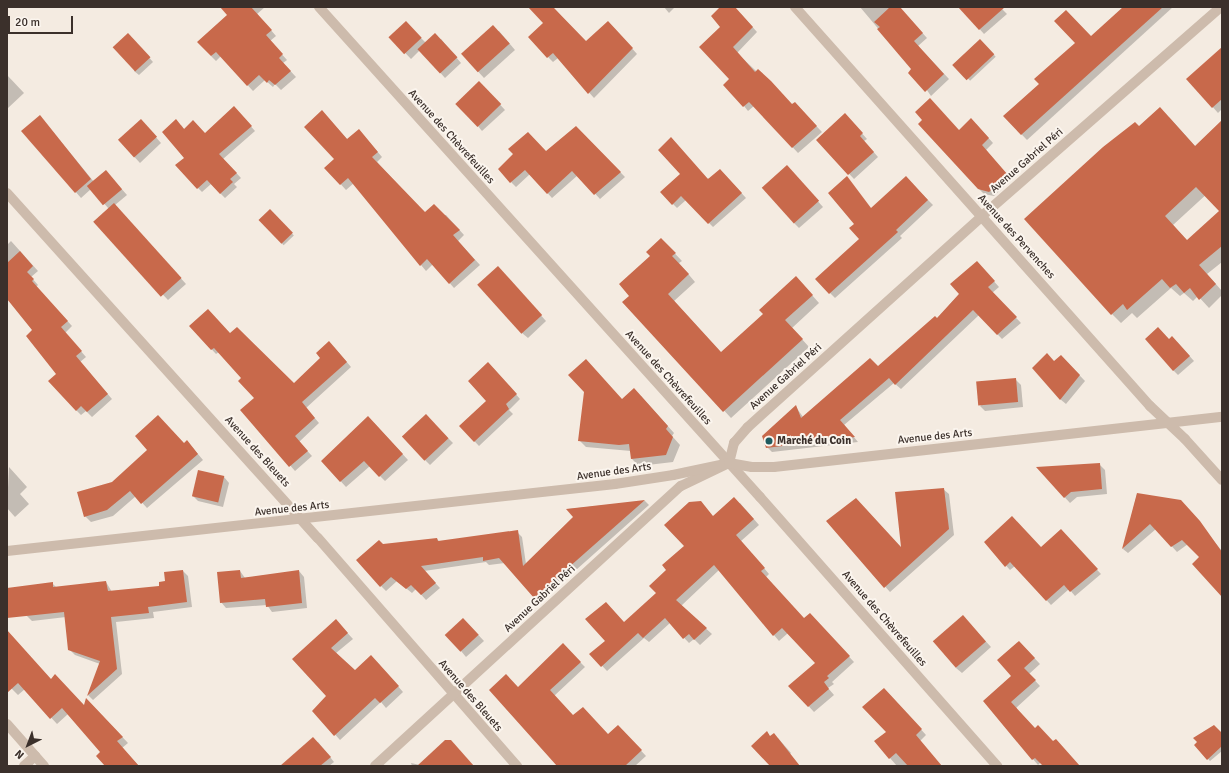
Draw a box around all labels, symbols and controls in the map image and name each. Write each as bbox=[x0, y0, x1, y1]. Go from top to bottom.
scale bar bbox=[10, 8, 75, 34]
text: 20 m bbox=[15, 15, 40, 30]
street label: Avenue des Chèvrefeuilles bbox=[405, 87, 497, 187]
street label: Avenue Gabriel Péri bbox=[988, 126, 1066, 196]
street label: Avenue des Pervenches bbox=[975, 192, 1057, 282]
street label: Avenue des Chèvrefeuilles bbox=[622, 328, 714, 428]
street label: Avenue Gabriel Péri bbox=[747, 341, 825, 413]
street label: Avenue des Bleuets bbox=[222, 414, 292, 490]
street label: Avenue des Arts bbox=[897, 427, 973, 447]
place label: Marché du Coin bbox=[777, 434, 851, 448]
marker: Marché du Coin bbox=[764, 436, 774, 446]
street label: Avenue des Arts bbox=[576, 460, 652, 484]
street label: Avenue des Arts bbox=[254, 499, 330, 519]
street label: Avenue Gabriel Péri bbox=[502, 563, 578, 635]
street label: Avenue des Chèvrefeuilles bbox=[839, 569, 929, 669]
street label: Avenue des Bleuets bbox=[435, 657, 505, 735]
north arrow bbox=[8, 725, 48, 765]
text: N bbox=[12, 747, 27, 762]

